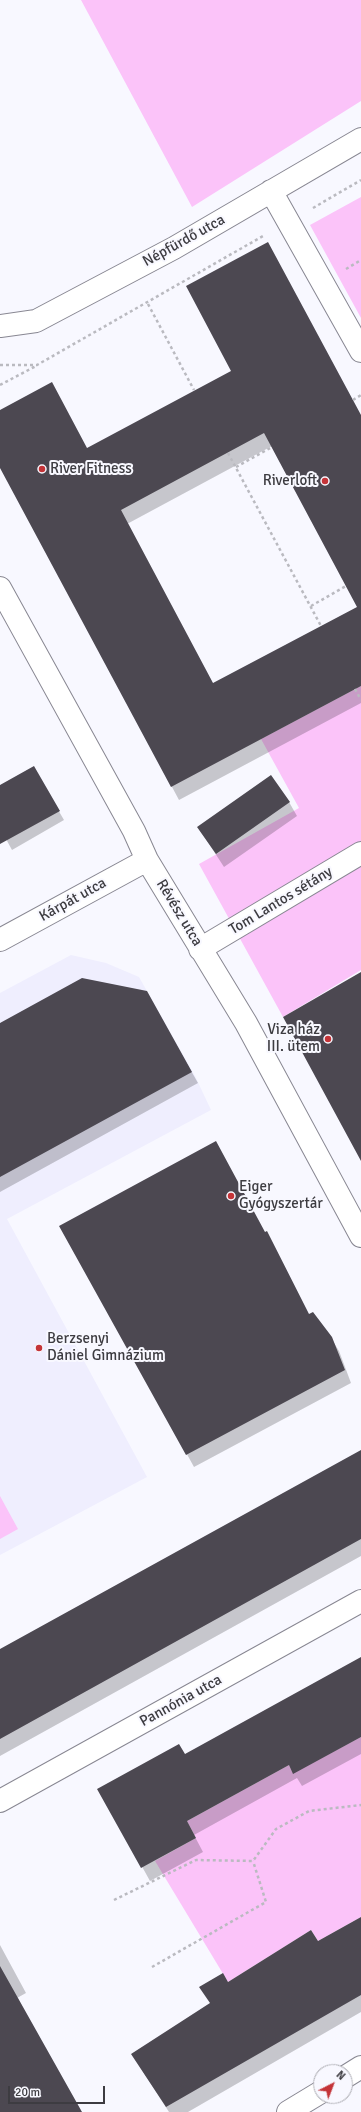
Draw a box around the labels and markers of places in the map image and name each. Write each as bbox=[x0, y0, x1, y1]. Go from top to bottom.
place label: River Fitness bbox=[50, 460, 132, 478]
marker: River Fitness bbox=[37, 464, 47, 474]
place label: Riverloft bbox=[263, 472, 317, 490]
marker: Riverloft bbox=[320, 476, 330, 486]
place label: Viza ház III. ütem bbox=[267, 1021, 320, 1056]
marker: Viza ház III. ütem bbox=[323, 1034, 333, 1044]
place label: Eiger Gyógyszertár bbox=[239, 1178, 323, 1213]
marker: Eiger Gyógyszertár bbox=[226, 1191, 236, 1201]
place label: Berzsenyi Dániel Gimnázium bbox=[47, 1330, 164, 1365]
marker: Berzsenyi Dániel Gimnázium bbox=[34, 1343, 44, 1353]

